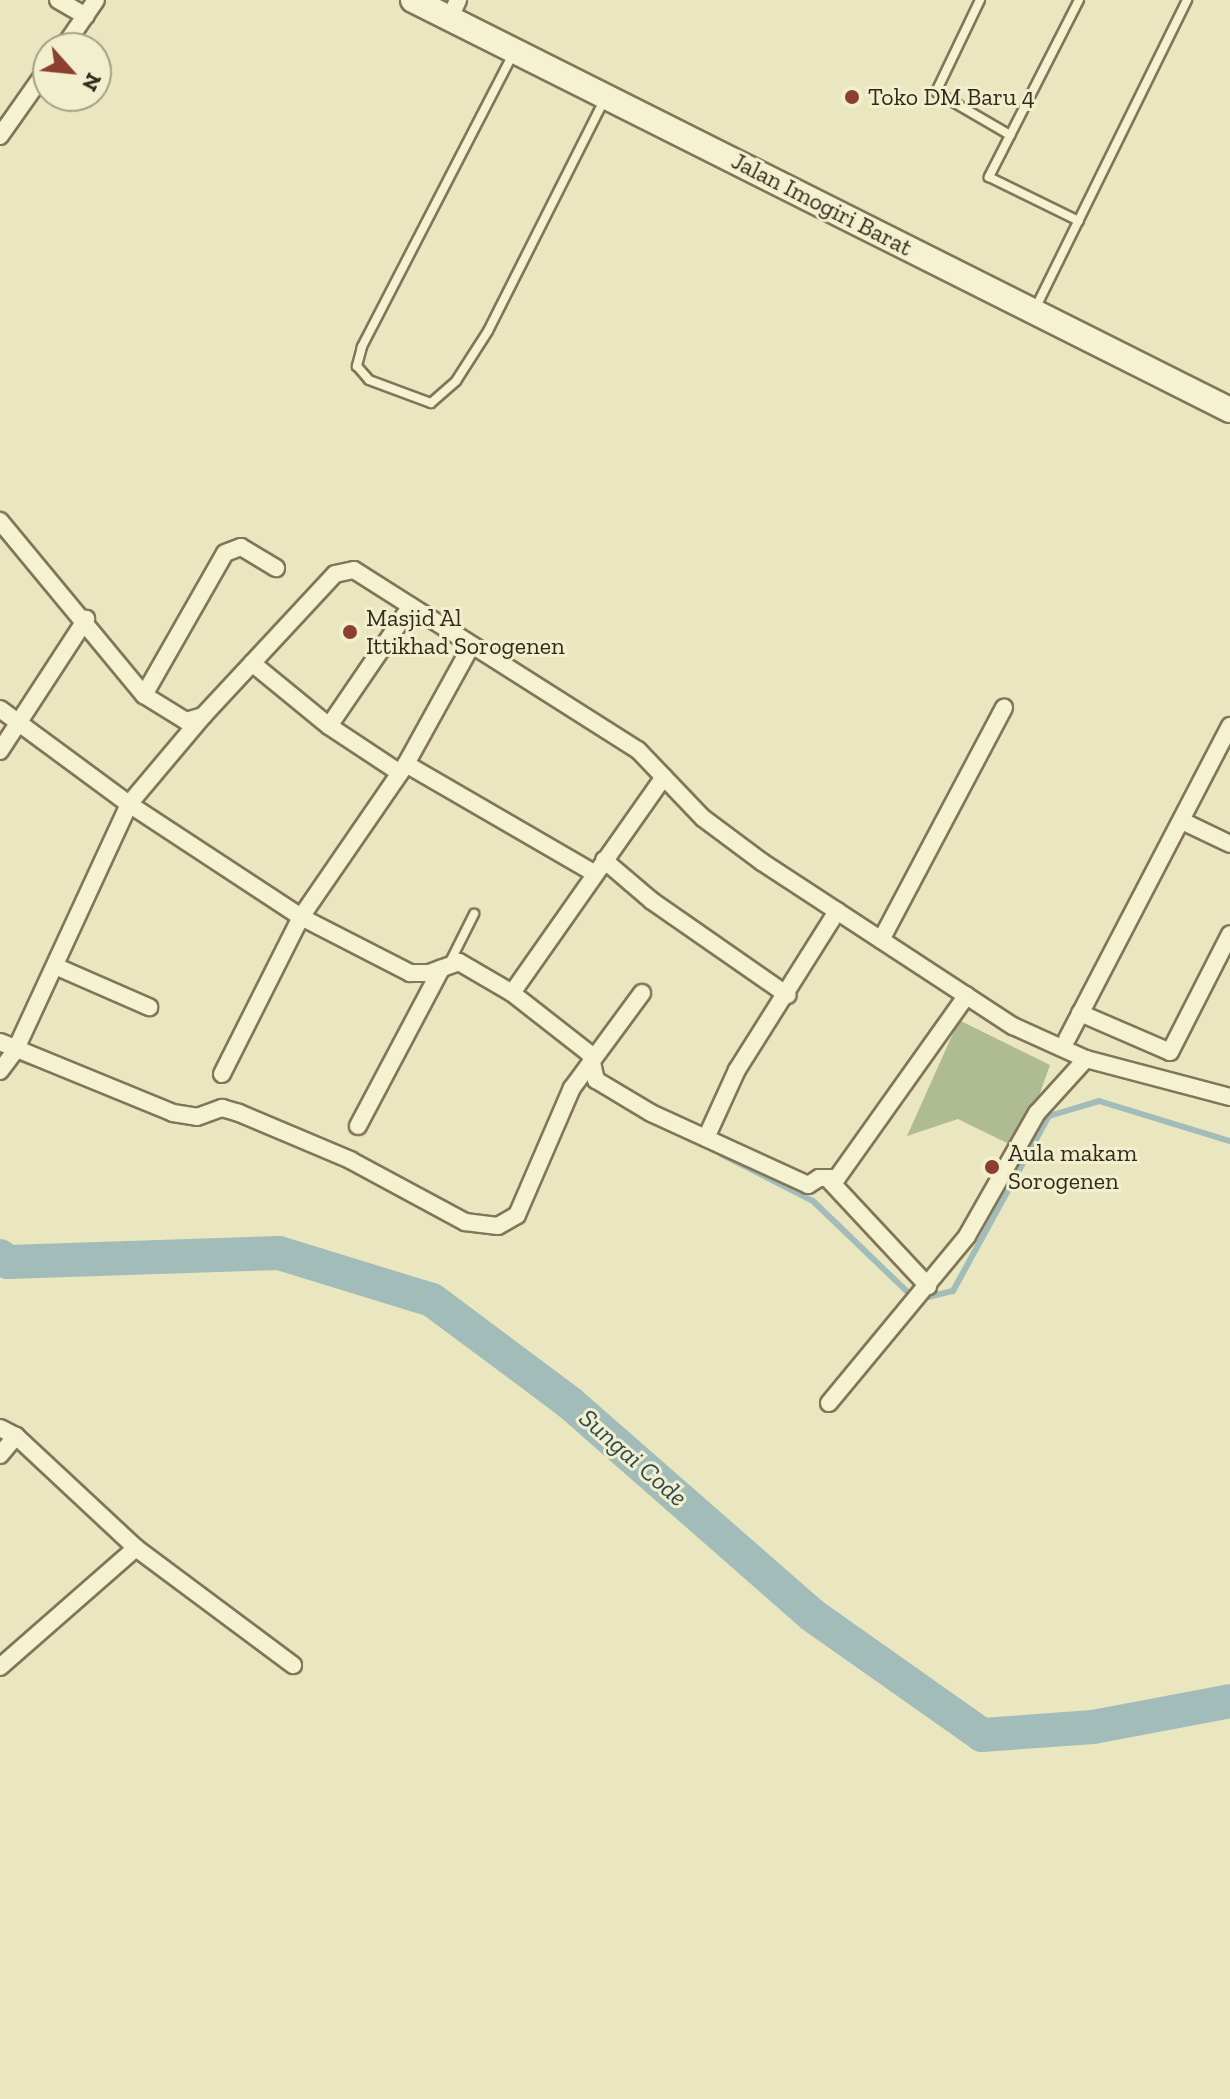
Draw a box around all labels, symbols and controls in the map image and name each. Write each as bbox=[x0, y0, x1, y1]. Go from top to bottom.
north arrow bbox=[32, 32, 112, 112]
text: N bbox=[76, 69, 108, 96]
place label: Toko DM Baru 4 bbox=[868, 83, 1035, 111]
marker: Toko DM Baru 4 bbox=[843, 88, 861, 106]
street label: Jalan Imogiri Barat bbox=[727, 146, 917, 262]
place label: Masjid Al Ittikhad Sorogenen bbox=[366, 604, 565, 660]
marker: Masjid Al Ittikhad Sorogenen bbox=[341, 623, 359, 641]
place label: Aula makam Sorogenen bbox=[1008, 1139, 1137, 1195]
marker: Aula makam Sorogenen bbox=[983, 1158, 1001, 1176]
water label: Sungai Code bbox=[573, 1403, 693, 1513]

